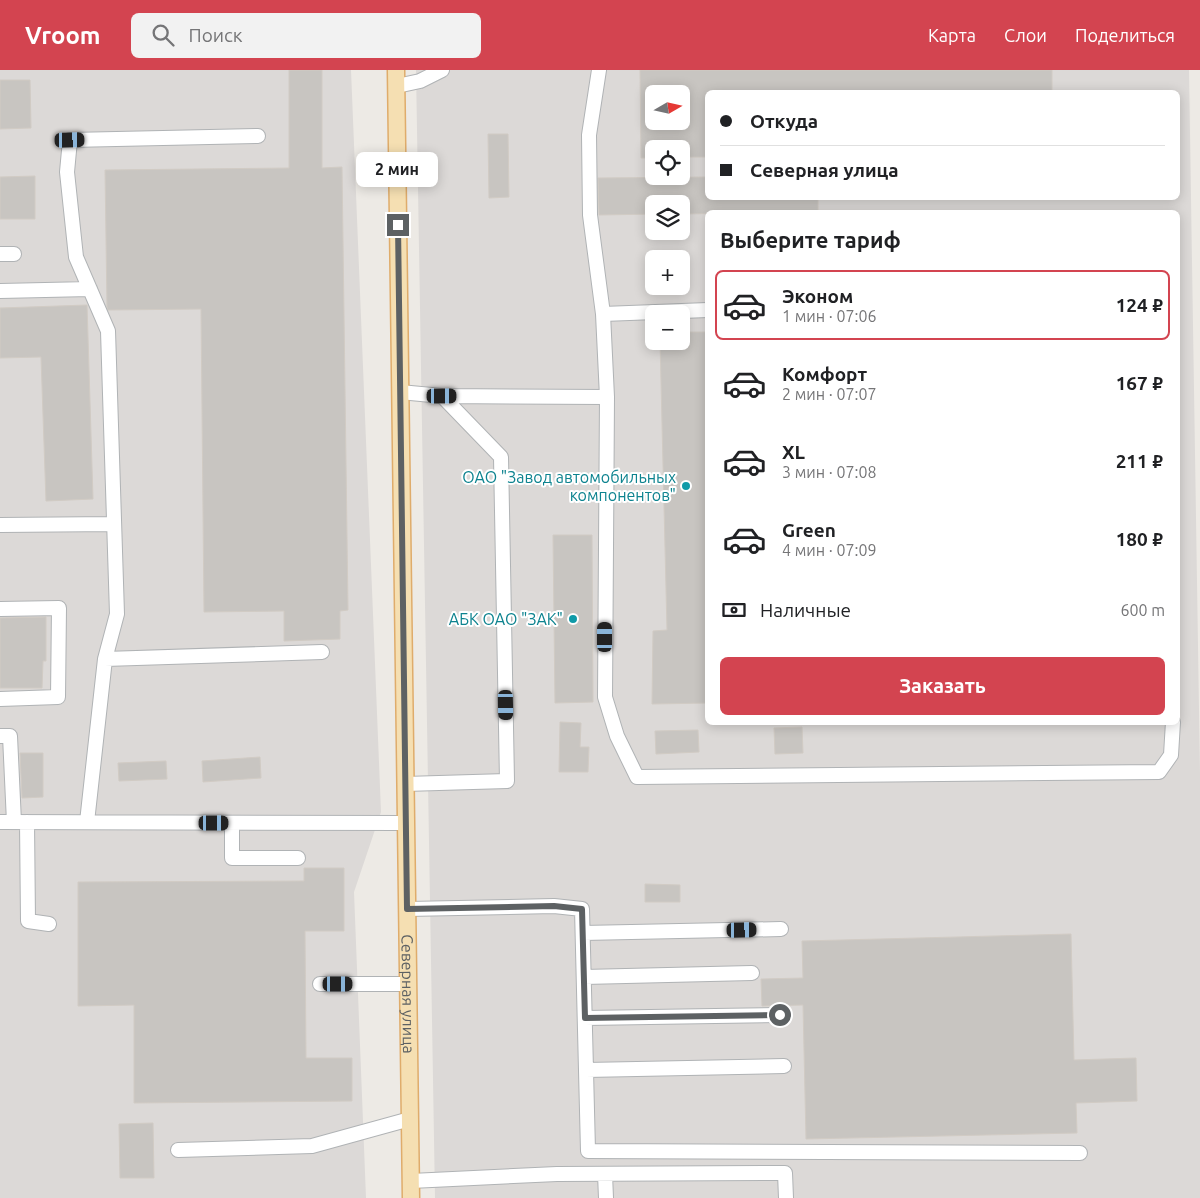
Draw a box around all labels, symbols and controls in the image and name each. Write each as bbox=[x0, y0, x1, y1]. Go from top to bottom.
search box bbox=[131, 13, 481, 58]
icon: search bbox=[149, 21, 177, 49]
text: Vroom bbox=[25, 22, 101, 49]
text: Поиск bbox=[189, 24, 243, 46]
text: Карта bbox=[928, 25, 976, 45]
text: Слои bbox=[1004, 25, 1047, 45]
text: Поделиться bbox=[1075, 25, 1175, 45]
north arrow bbox=[645, 85, 690, 130]
map controls bbox=[645, 85, 690, 350]
text: Откуда bbox=[750, 110, 818, 132]
car bbox=[54, 132, 85, 148]
button: locate bbox=[645, 140, 690, 185]
callout: 2 мин bbox=[357, 152, 439, 188]
text: Северная улица bbox=[750, 159, 899, 181]
text: 2 мин bbox=[375, 160, 419, 178]
button: layers bbox=[645, 195, 690, 240]
route end bbox=[387, 214, 409, 236]
text: Выберите тариф bbox=[720, 227, 901, 252]
button: + bbox=[645, 250, 690, 295]
icon: car bbox=[722, 283, 767, 328]
text: Эконом bbox=[782, 285, 853, 307]
text: 124 ₽ bbox=[1116, 294, 1163, 316]
button: − bbox=[645, 305, 690, 350]
text: 1 мин · 07:06 bbox=[782, 307, 876, 325]
icon: car bbox=[722, 361, 767, 406]
text: Комфорт bbox=[782, 363, 867, 385]
text: 167 ₽ bbox=[1116, 372, 1163, 394]
text: 2 мин · 07:07 bbox=[782, 385, 876, 403]
car bbox=[427, 389, 457, 404]
icon: car bbox=[722, 439, 767, 484]
text: XL bbox=[782, 441, 805, 463]
text: 211 ₽ bbox=[1116, 450, 1163, 472]
text: 3 мин · 07:08 bbox=[782, 463, 876, 481]
place label: ОАО "Завод автомобильных компонентов" bbox=[462, 468, 676, 504]
marker: ОАО "Завод автомобильных компонентов" bbox=[680, 480, 692, 492]
icon: car bbox=[722, 517, 767, 562]
text: Green bbox=[782, 519, 836, 541]
text: 180 ₽ bbox=[1116, 528, 1163, 550]
text: 4 мин · 07:09 bbox=[782, 541, 876, 559]
icon: cash bbox=[720, 596, 748, 624]
text: Наличные bbox=[760, 599, 851, 621]
text: 600 m bbox=[1120, 601, 1165, 619]
place label: АБК ОАО "ЗАК" bbox=[449, 610, 563, 628]
marker: АБК ОАО "ЗАК" bbox=[567, 613, 579, 625]
car bbox=[597, 622, 612, 652]
button: Заказать bbox=[720, 657, 1165, 715]
car bbox=[498, 690, 513, 720]
car bbox=[199, 816, 229, 831]
car bbox=[726, 922, 757, 938]
street label: Северная улица bbox=[398, 934, 418, 1054]
car bbox=[323, 977, 353, 992]
route start bbox=[769, 1004, 791, 1026]

